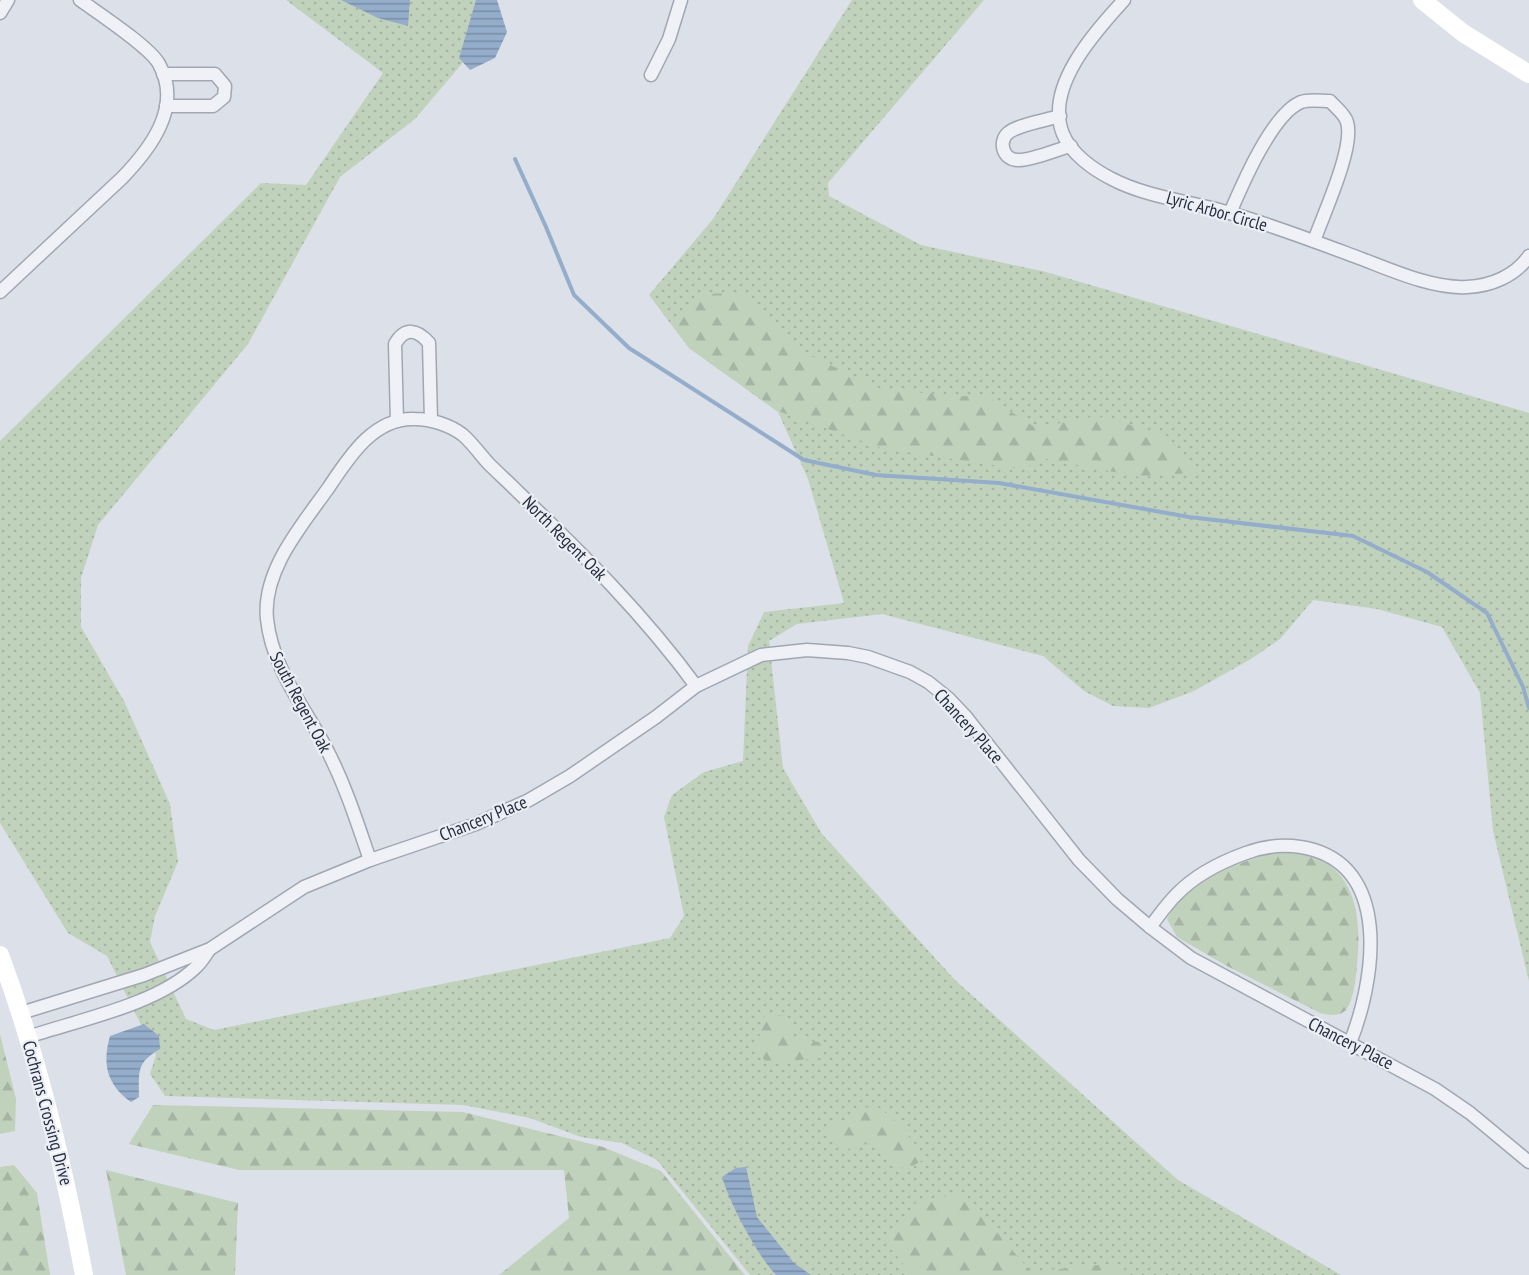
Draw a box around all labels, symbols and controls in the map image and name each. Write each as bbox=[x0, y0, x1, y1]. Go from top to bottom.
street label: Lyric Arbor Circle bbox=[1164, 186, 1270, 236]
street label: North Regent Oak bbox=[518, 491, 612, 585]
street label: South Regent Oak bbox=[265, 648, 337, 756]
street label: Chancery Place bbox=[929, 684, 1009, 768]
street label: Chancery Place bbox=[436, 790, 530, 846]
street label: Chancery Place bbox=[1304, 1012, 1398, 1074]
street label: Cochrans Crossing Drive bbox=[18, 1038, 78, 1188]

